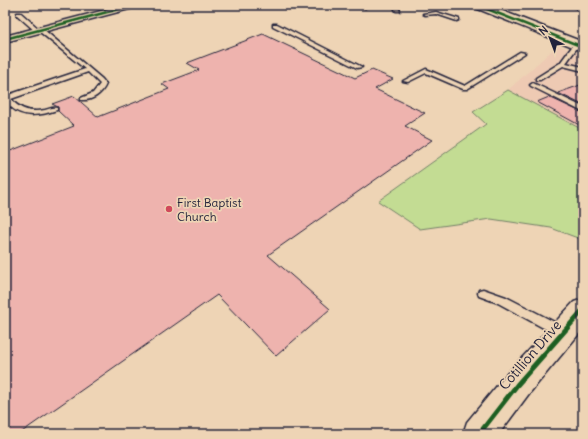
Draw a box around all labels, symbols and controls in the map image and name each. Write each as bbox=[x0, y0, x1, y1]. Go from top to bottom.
north arrow bbox=[530, 18, 570, 58]
text: N bbox=[536, 23, 551, 38]
place label: First Baptist Church bbox=[177, 195, 241, 224]
marker: First Baptist Church bbox=[164, 204, 174, 214]
street label: Cotillion Drive bbox=[495, 316, 565, 394]

